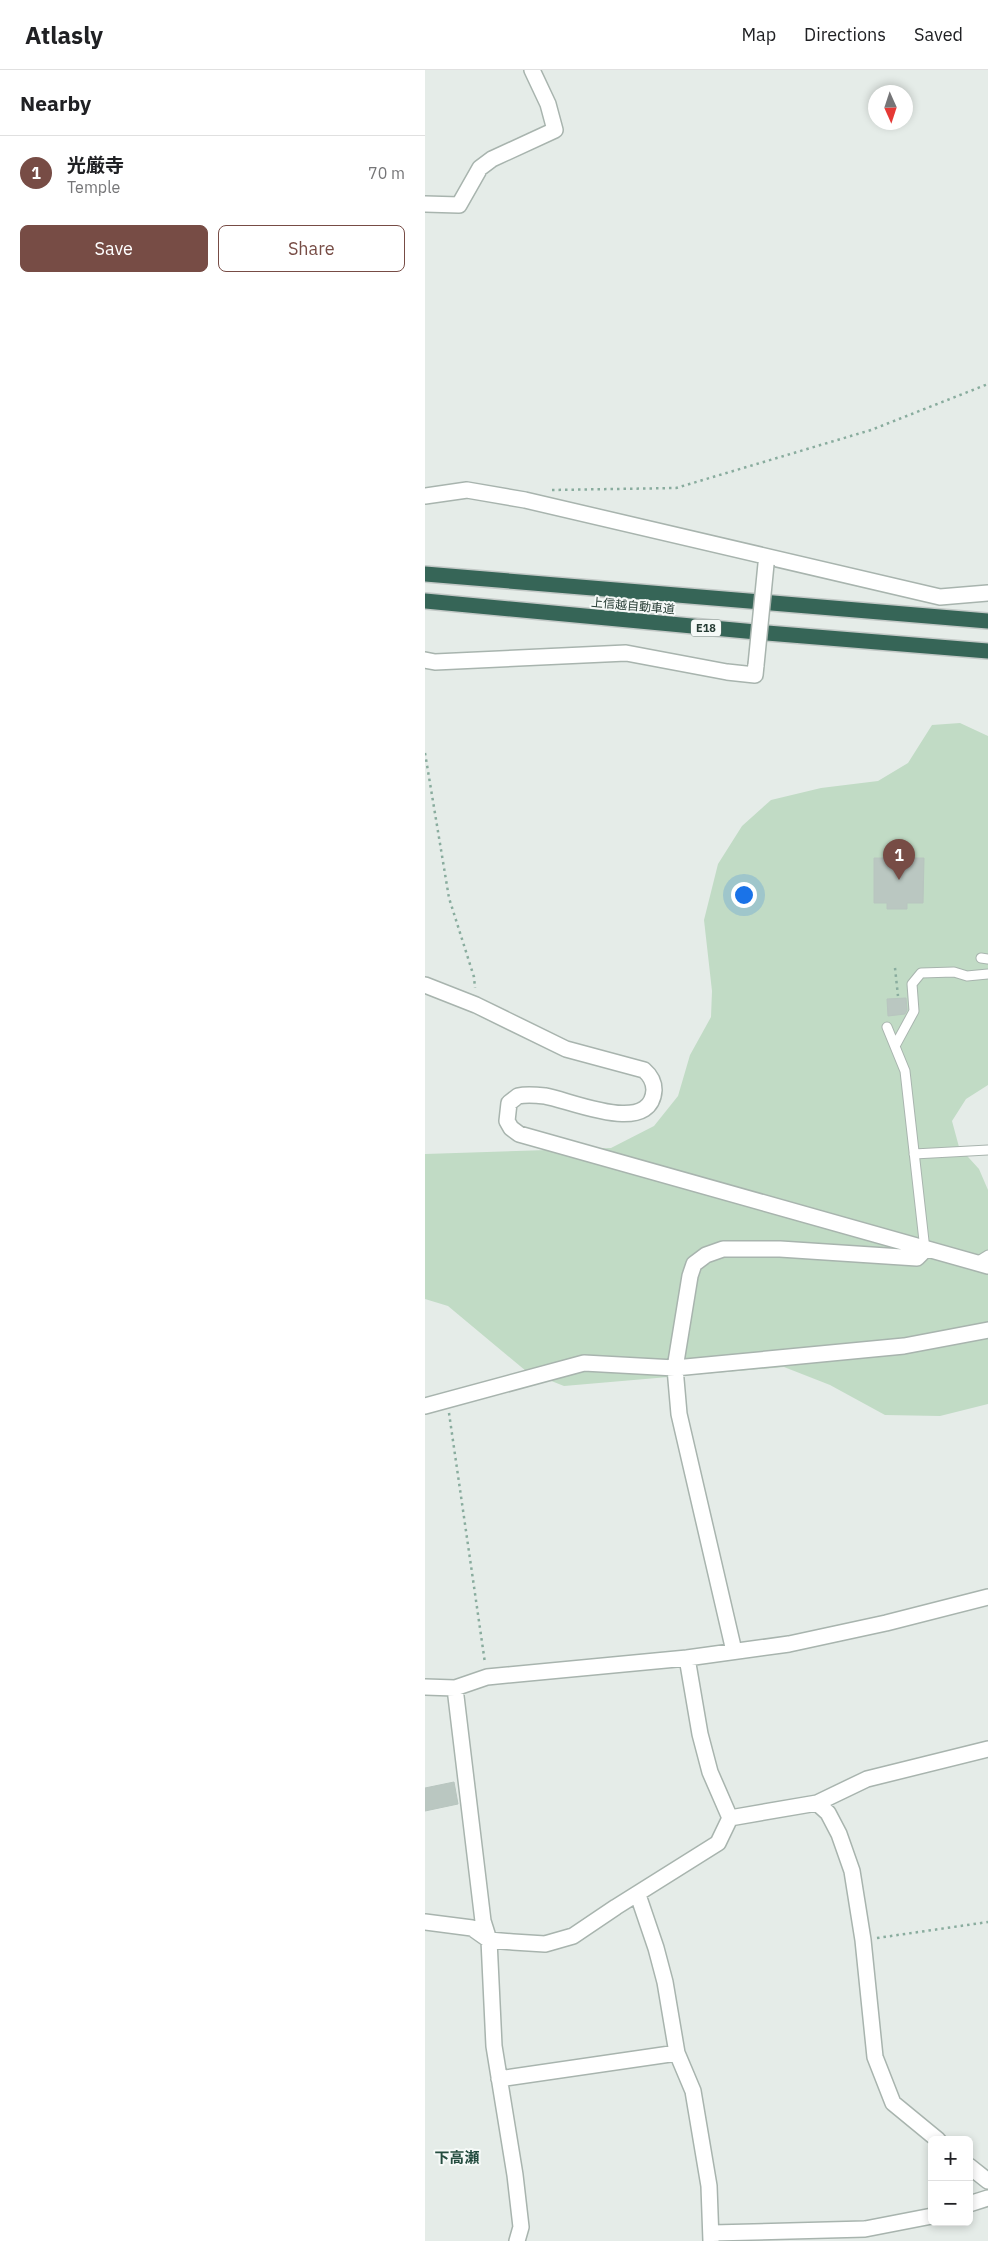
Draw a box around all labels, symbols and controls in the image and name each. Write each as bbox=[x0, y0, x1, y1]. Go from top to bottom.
text: Atlasly bbox=[25, 19, 103, 51]
text: Map bbox=[741, 23, 776, 46]
text: Directions bbox=[804, 23, 886, 46]
text: Saved bbox=[914, 23, 963, 46]
north arrow bbox=[868, 85, 913, 130]
text: Nearby bbox=[20, 89, 91, 117]
text: 光厳寺 bbox=[67, 153, 124, 177]
text: 1 bbox=[31, 163, 41, 183]
text: 70 m bbox=[368, 163, 405, 183]
text: Temple bbox=[67, 177, 120, 197]
button: Save bbox=[20, 225, 208, 272]
button: Share bbox=[218, 225, 405, 272]
street label: 上信越自動車道 bbox=[591, 594, 676, 617]
road number: E18 bbox=[691, 620, 721, 636]
pin: 1 bbox=[883, 839, 915, 880]
your location bbox=[731, 882, 757, 908]
map controls bbox=[928, 2136, 973, 2226]
button: + bbox=[928, 2136, 973, 2181]
district label: 下高瀬 bbox=[434, 2148, 480, 2167]
button: − bbox=[928, 2181, 973, 2226]

